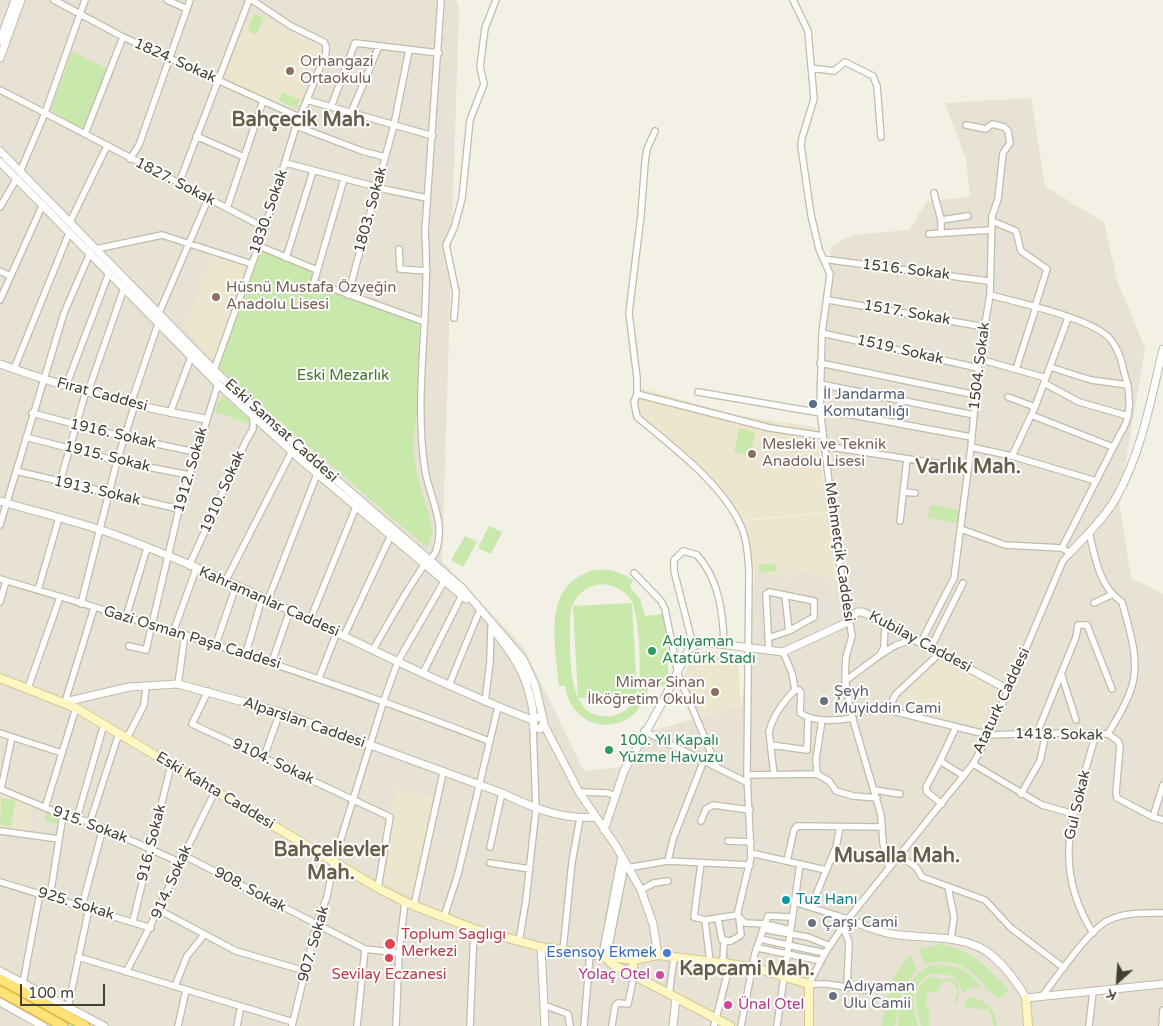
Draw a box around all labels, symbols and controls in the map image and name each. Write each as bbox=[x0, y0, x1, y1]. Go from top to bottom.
street label: 1824. Sokak bbox=[131, 35, 219, 87]
place label: Orhangazi Ortaokulu bbox=[300, 53, 374, 88]
marker: Orhangazi Ortaokulu bbox=[284, 65, 296, 77]
district label: Bahçecik Mah. bbox=[232, 109, 370, 133]
street label: 1827. Sokak bbox=[132, 154, 218, 210]
street label: 1803. Sokak bbox=[351, 165, 391, 255]
street label: 1830. Sokak bbox=[246, 167, 292, 257]
street label: 1516. Sokak bbox=[861, 256, 951, 284]
place label: Hüsnü Mustafa Özyeğin Anadolu Lisesi bbox=[226, 279, 396, 314]
marker: Hüsnü Mustafa Özyeğin Anadolu Lisesi bbox=[210, 291, 222, 303]
street label: 1517. Sokak bbox=[862, 297, 952, 329]
street label: 1504. Sokak bbox=[966, 321, 994, 411]
street label: 1519. Sokak bbox=[855, 331, 945, 369]
park label: Eski Mezarlık bbox=[297, 367, 389, 385]
street label: Fırat Caddesi bbox=[55, 374, 149, 416]
street label: Eski Samsat Caddesi bbox=[221, 375, 341, 487]
place label: İl Jandarma Komutanlığı bbox=[823, 386, 909, 421]
marker: İl Jandarma Komutanlığı bbox=[807, 398, 819, 410]
street label: 1916. Sokak bbox=[68, 415, 158, 453]
street label: 1912. Sokak bbox=[170, 425, 212, 515]
place label: Mesleki ve Teknik Anadolu Lisesi bbox=[762, 436, 886, 471]
street label: 1915. Sokak bbox=[62, 438, 152, 476]
street label: 1910. Sokak bbox=[197, 448, 249, 536]
marker: Mesleki ve Teknik Anadolu Lisesi bbox=[746, 448, 758, 460]
district label: Varlık Mah. bbox=[915, 456, 1021, 480]
street label: 1913. Sokak bbox=[52, 472, 142, 510]
street label: Mehmetçik Caddesi bbox=[820, 481, 858, 623]
street label: Kahramanlar Caddesi bbox=[196, 563, 342, 641]
street label: Gazi Osman Paşa Caddesi bbox=[101, 602, 283, 674]
street label: Kubilay Caddesi bbox=[866, 607, 974, 677]
place label: Adıyaman Atatürk Stadı bbox=[662, 633, 756, 668]
marker: Adıyaman Atatürk Stadı bbox=[646, 645, 658, 657]
street label: Ataturk Caddesi bbox=[970, 645, 1034, 757]
place label: Mimar Sinan İlköğretim Okulu bbox=[587, 674, 705, 709]
place label: Şeyh Muyiddin Cami bbox=[834, 683, 941, 718]
marker: Mimar Sinan İlköğretim Okulu bbox=[709, 686, 721, 698]
street label: Alparslan Caddesi bbox=[241, 694, 367, 752]
marker: Şeyh Muyiddin Cami bbox=[818, 695, 830, 707]
street label: 1418. Sokak bbox=[1015, 725, 1103, 745]
place label: 100. Yıl Kapalı Yüzme Havuzu bbox=[619, 732, 724, 767]
street label: 9104. Sokak bbox=[229, 735, 317, 789]
marker: 100. Yıl Kapalı Yüzme Havuzu bbox=[603, 744, 615, 756]
street label: Eski Kahta Caddesi bbox=[152, 748, 278, 834]
street label: Gul Sokak bbox=[1061, 768, 1095, 842]
street label: 915. Sokak bbox=[50, 802, 130, 848]
street label: 916. Sokak bbox=[134, 802, 170, 884]
district label: Bahçelievler Mah. bbox=[274, 839, 388, 886]
street label: 914. Sokak bbox=[148, 842, 196, 922]
district label: Musalla Mah. bbox=[834, 845, 960, 869]
street label: 908. Sokak bbox=[211, 863, 289, 917]
street label: 925. Sokak bbox=[36, 884, 116, 924]
place label: Tuz Hanı bbox=[796, 891, 857, 909]
marker: Tuz Hanı bbox=[780, 894, 792, 906]
street label: 907. Sokak bbox=[295, 904, 333, 984]
place label: Çarşı Cami bbox=[822, 914, 898, 932]
marker: Çarşı Cami bbox=[806, 917, 818, 929]
place label: Toplum Saglıgı Merkezi bbox=[401, 926, 506, 961]
marker: Toplum Saglıgı Merkezi bbox=[383, 937, 397, 951]
place label: Esensoy Ekmek bbox=[546, 944, 657, 962]
marker: Esensoy Ekmek bbox=[661, 947, 673, 959]
marker: Sevilay Eczanesi bbox=[383, 952, 395, 964]
north arrow bbox=[1093, 956, 1143, 1006]
district label: Kapcami Mah. bbox=[679, 958, 815, 982]
place label: Sevilay Eczanesi bbox=[331, 966, 447, 984]
place label: Yolaç Otel bbox=[578, 966, 650, 984]
marker: Yolaç Otel bbox=[654, 969, 666, 981]
scale bar bbox=[22, 974, 108, 1006]
place label: Adıyaman Ulu Camii bbox=[843, 978, 915, 1013]
text: 100 m bbox=[28, 984, 74, 1002]
text: K bbox=[1103, 985, 1119, 1005]
marker: Adıyaman Ulu Camii bbox=[827, 990, 839, 1002]
place label: Ünal Otel bbox=[738, 996, 804, 1014]
marker: Ünal Otel bbox=[722, 999, 734, 1011]

